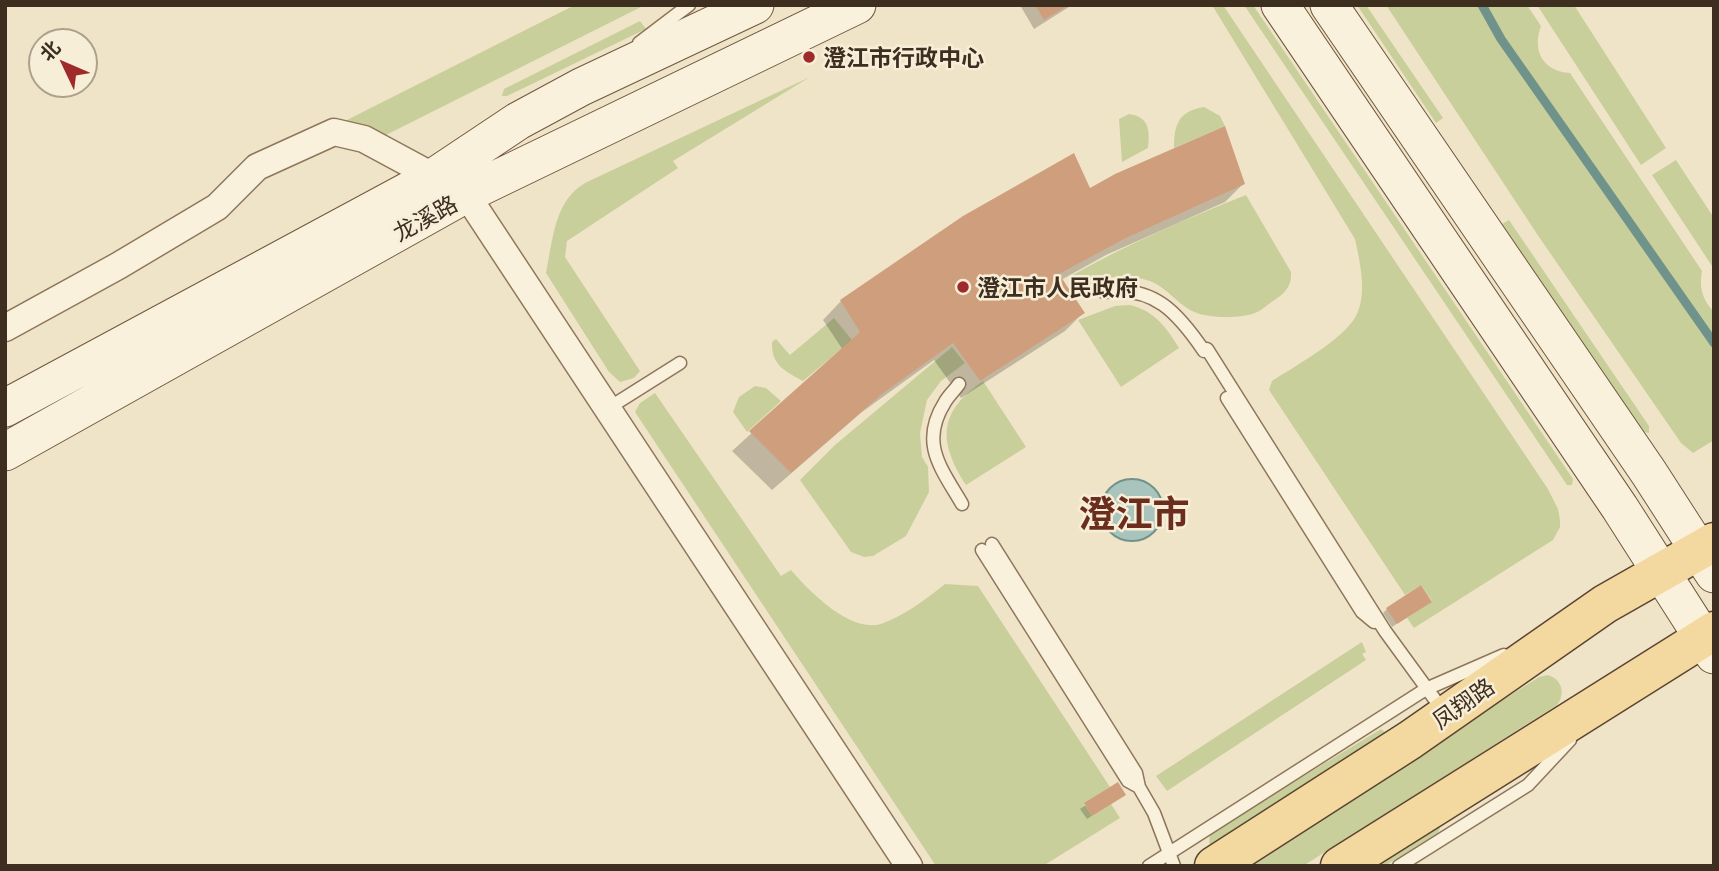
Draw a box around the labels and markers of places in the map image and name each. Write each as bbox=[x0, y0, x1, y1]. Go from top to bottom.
place label: 澄江市行政中心 bbox=[823, 43, 984, 71]
marker: 澄江市行政中心 bbox=[801, 49, 817, 65]
place label: 澄江市人民政府 bbox=[977, 273, 1138, 301]
marker: 澄江市人民政府 bbox=[955, 279, 971, 295]

